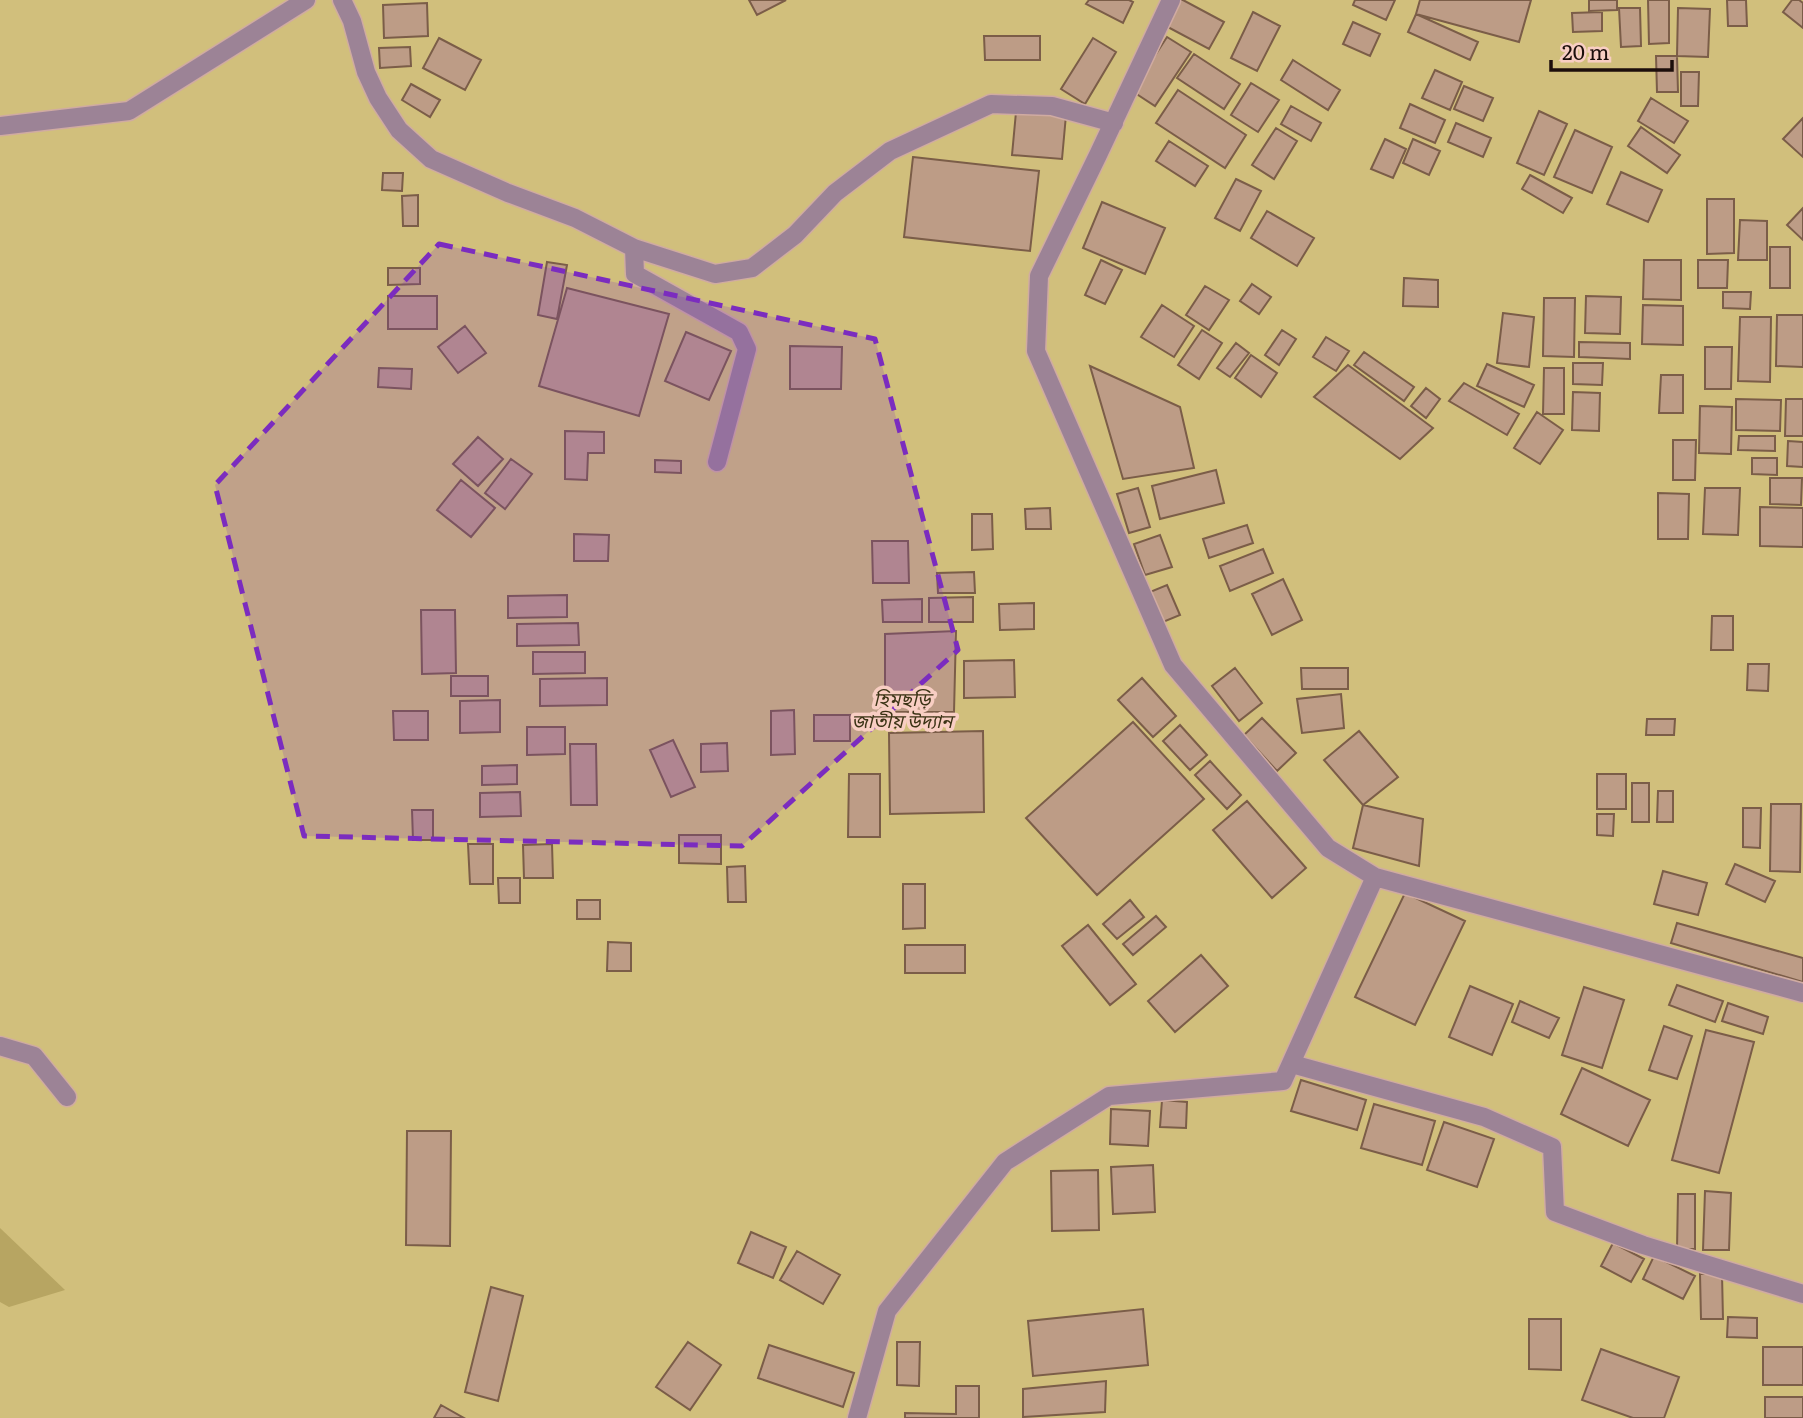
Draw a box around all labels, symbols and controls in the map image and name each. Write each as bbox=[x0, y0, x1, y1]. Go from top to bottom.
scale bar bbox=[1551, 28, 1672, 72]
text: 20 m bbox=[1562, 35, 1609, 66]
park label: হিমছড়ি জাতীয় উদ্যান bbox=[851, 684, 956, 734]

